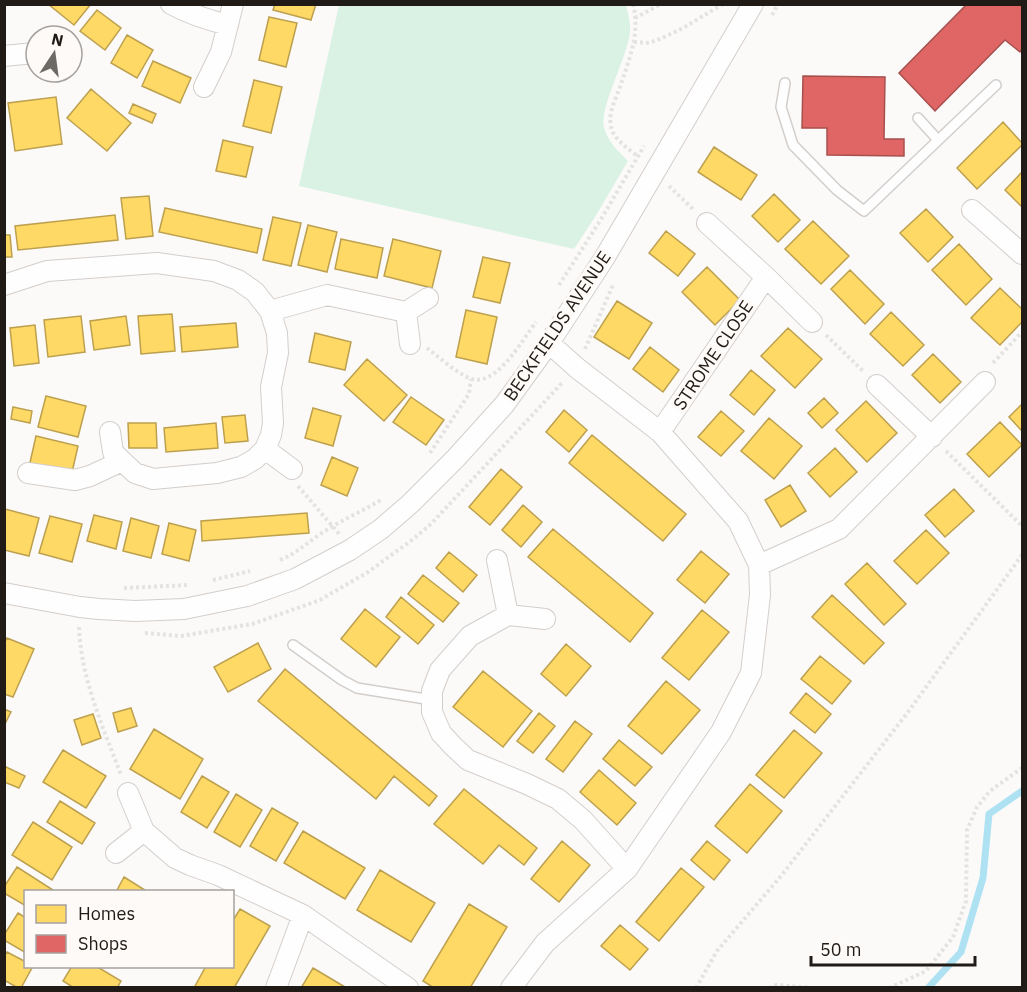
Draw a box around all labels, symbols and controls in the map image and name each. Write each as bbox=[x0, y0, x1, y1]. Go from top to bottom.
north arrow bbox=[24, 24, 84, 84]
text: N bbox=[49, 28, 65, 50]
street label: BECKFIELDS AVENUE bbox=[498, 247, 616, 405]
street label: STROME CLOSE bbox=[668, 296, 758, 414]
legend bbox=[24, 890, 234, 968]
text: Homes bbox=[78, 902, 135, 925]
scale bar bbox=[811, 929, 974, 967]
text: Shops bbox=[78, 932, 128, 955]
text: 50 m bbox=[820, 938, 862, 961]

